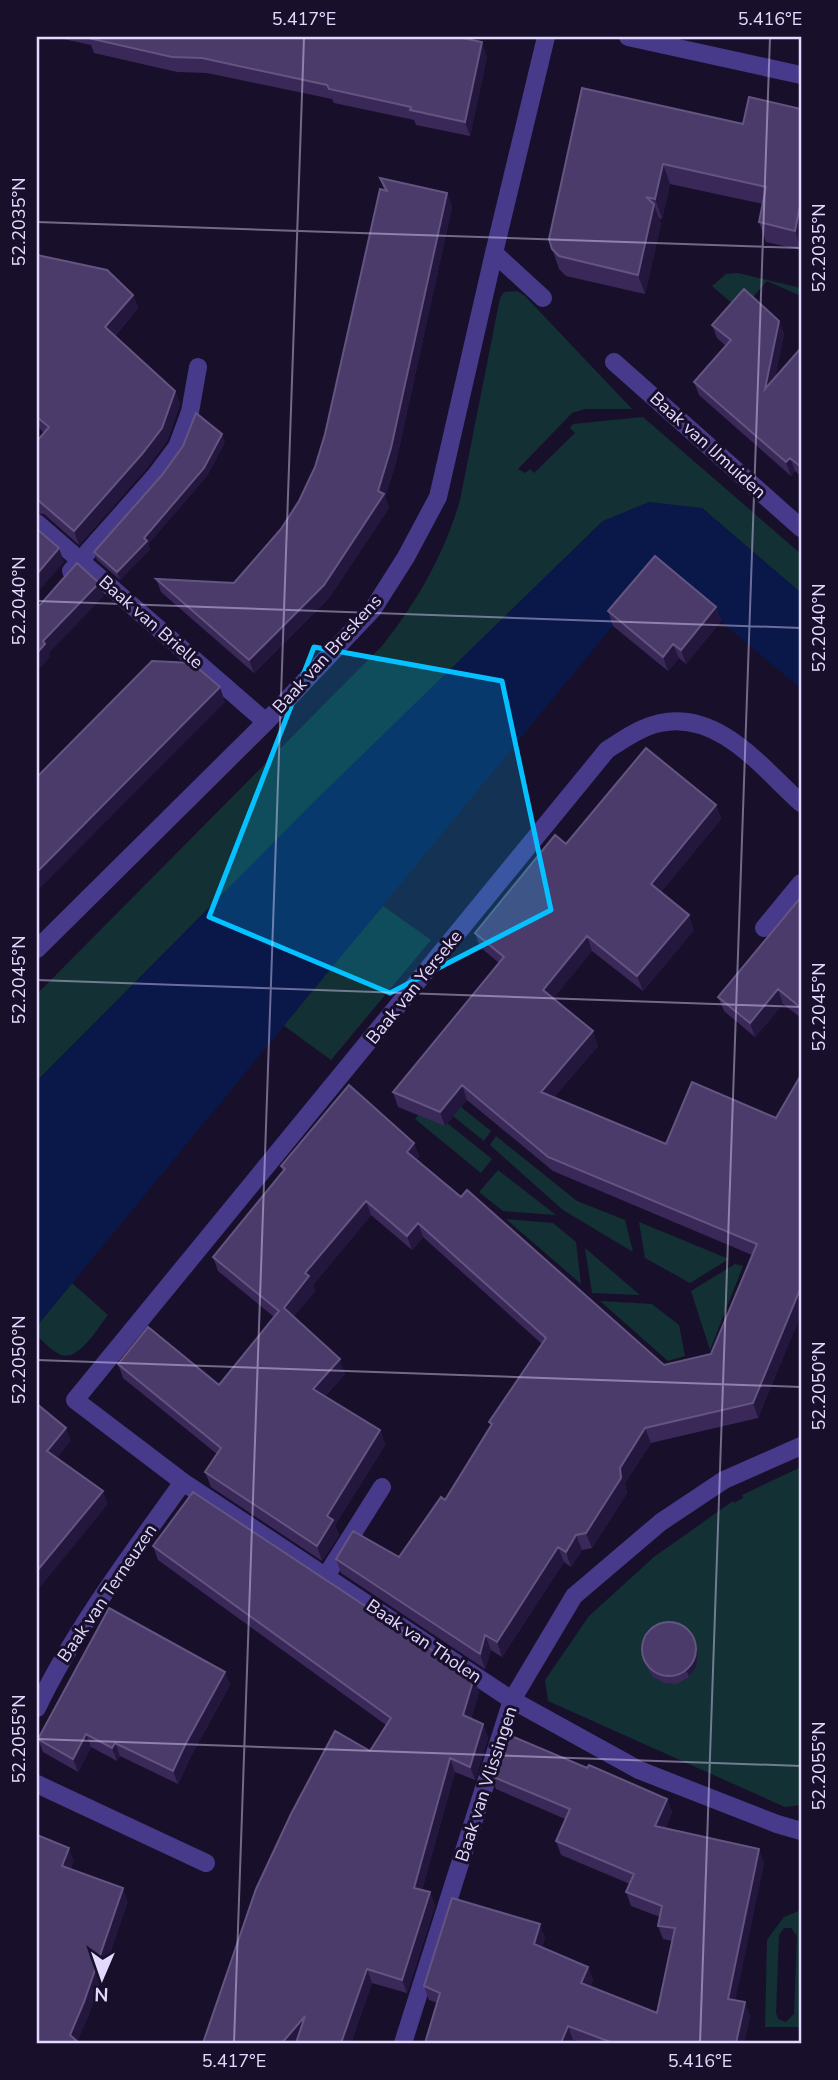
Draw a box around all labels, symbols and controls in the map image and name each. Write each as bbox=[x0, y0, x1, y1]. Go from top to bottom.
text: 5.417°E bbox=[272, 7, 336, 31]
text: 5.416°E bbox=[738, 7, 802, 31]
text: 52.2035°N bbox=[7, 178, 31, 266]
text: 52.2035°N bbox=[807, 204, 831, 292]
street label: Baak van IJmuiden bbox=[645, 386, 771, 504]
text: 52.2040°N bbox=[7, 557, 31, 645]
street label: Baak van Brielle bbox=[94, 570, 208, 674]
text: 52.2040°N bbox=[807, 584, 831, 672]
street label: Baak van Breskens bbox=[267, 589, 387, 719]
street label: Baak van Yerseke bbox=[361, 925, 467, 1049]
text: 52.2045°N bbox=[7, 936, 31, 1024]
text: 52.2045°N bbox=[807, 963, 831, 1051]
text: 52.2050°N bbox=[7, 1316, 31, 1404]
text: 52.2050°N bbox=[807, 1342, 831, 1430]
street label: Baak van Terneuzen bbox=[52, 1519, 162, 1667]
street label: Baak van Tholen bbox=[362, 1593, 486, 1689]
text: 52.2055°N bbox=[7, 1695, 31, 1783]
street label: Baak van Vlissingen bbox=[450, 1703, 522, 1865]
text: 52.2055°N bbox=[807, 1722, 831, 1810]
north arrow bbox=[66, 1944, 136, 2014]
text: N bbox=[94, 1981, 109, 2007]
text: 5.417°E bbox=[202, 2049, 266, 2073]
text: 5.416°E bbox=[668, 2049, 732, 2073]

